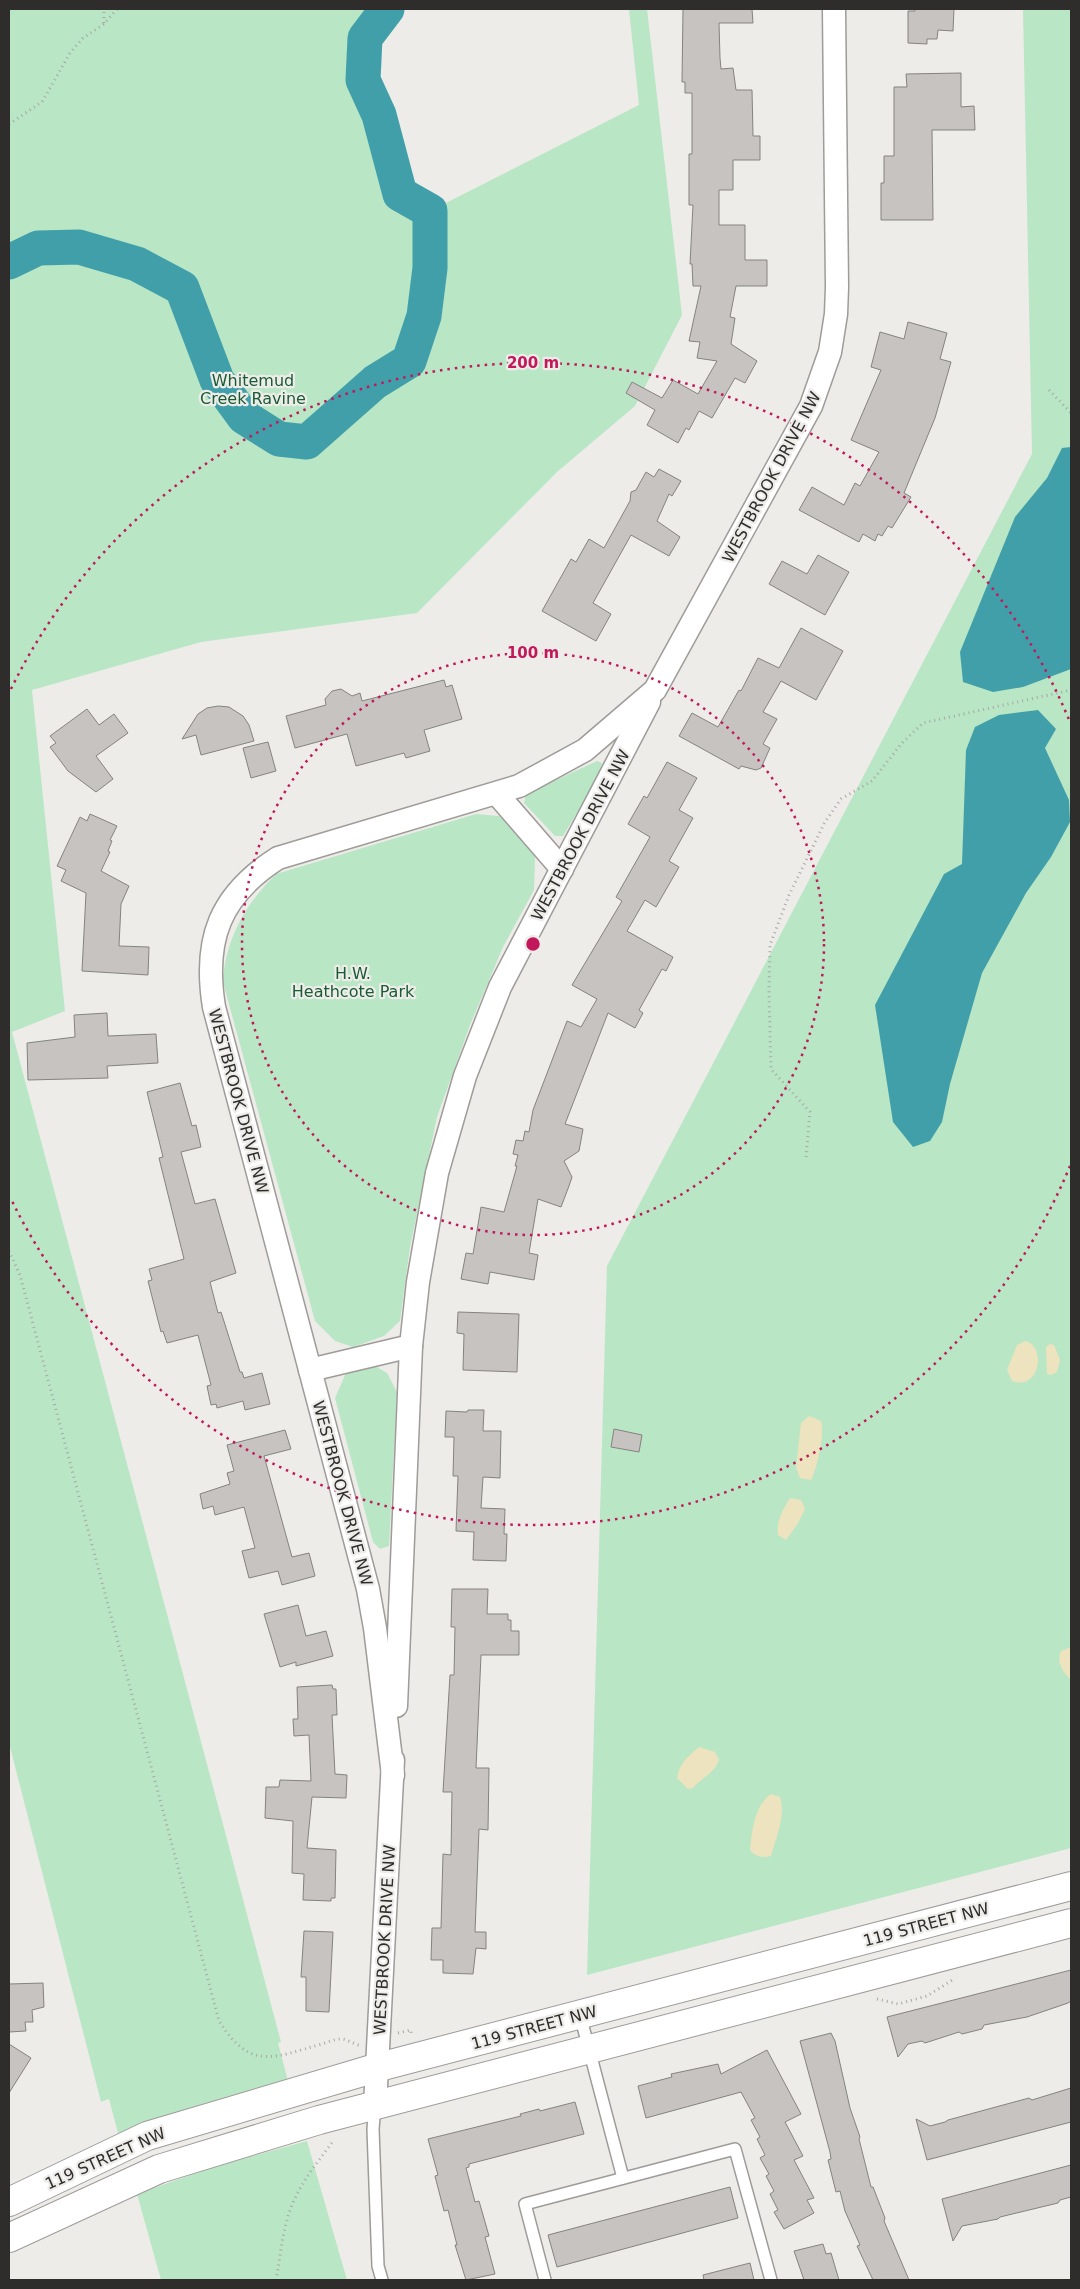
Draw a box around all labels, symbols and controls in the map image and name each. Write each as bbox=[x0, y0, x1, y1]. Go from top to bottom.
text: 200 m bbox=[507, 354, 559, 372]
park label: Whitemud Creek Ravine bbox=[200, 371, 306, 408]
street label: WESTBROOK DRIVE NW bbox=[718, 388, 825, 566]
text: 100 m bbox=[507, 644, 559, 662]
street label: WESTBROOK DRIVE NW bbox=[527, 746, 634, 924]
centre of rings bbox=[524, 935, 542, 953]
park label: H.W. Heathcote Park bbox=[292, 964, 415, 1001]
street label: WESTBROOK DRIVE NW bbox=[205, 1007, 272, 1196]
street label: WESTBROOK DRIVE NW bbox=[309, 1399, 376, 1588]
street label: WESTBROOK DRIVE NW bbox=[370, 1844, 399, 2036]
street label: 119 STREET NW bbox=[861, 1898, 991, 1950]
street label: 119 STREET NW bbox=[469, 2001, 599, 2053]
street label: 119 STREET NW bbox=[42, 2123, 168, 2193]

